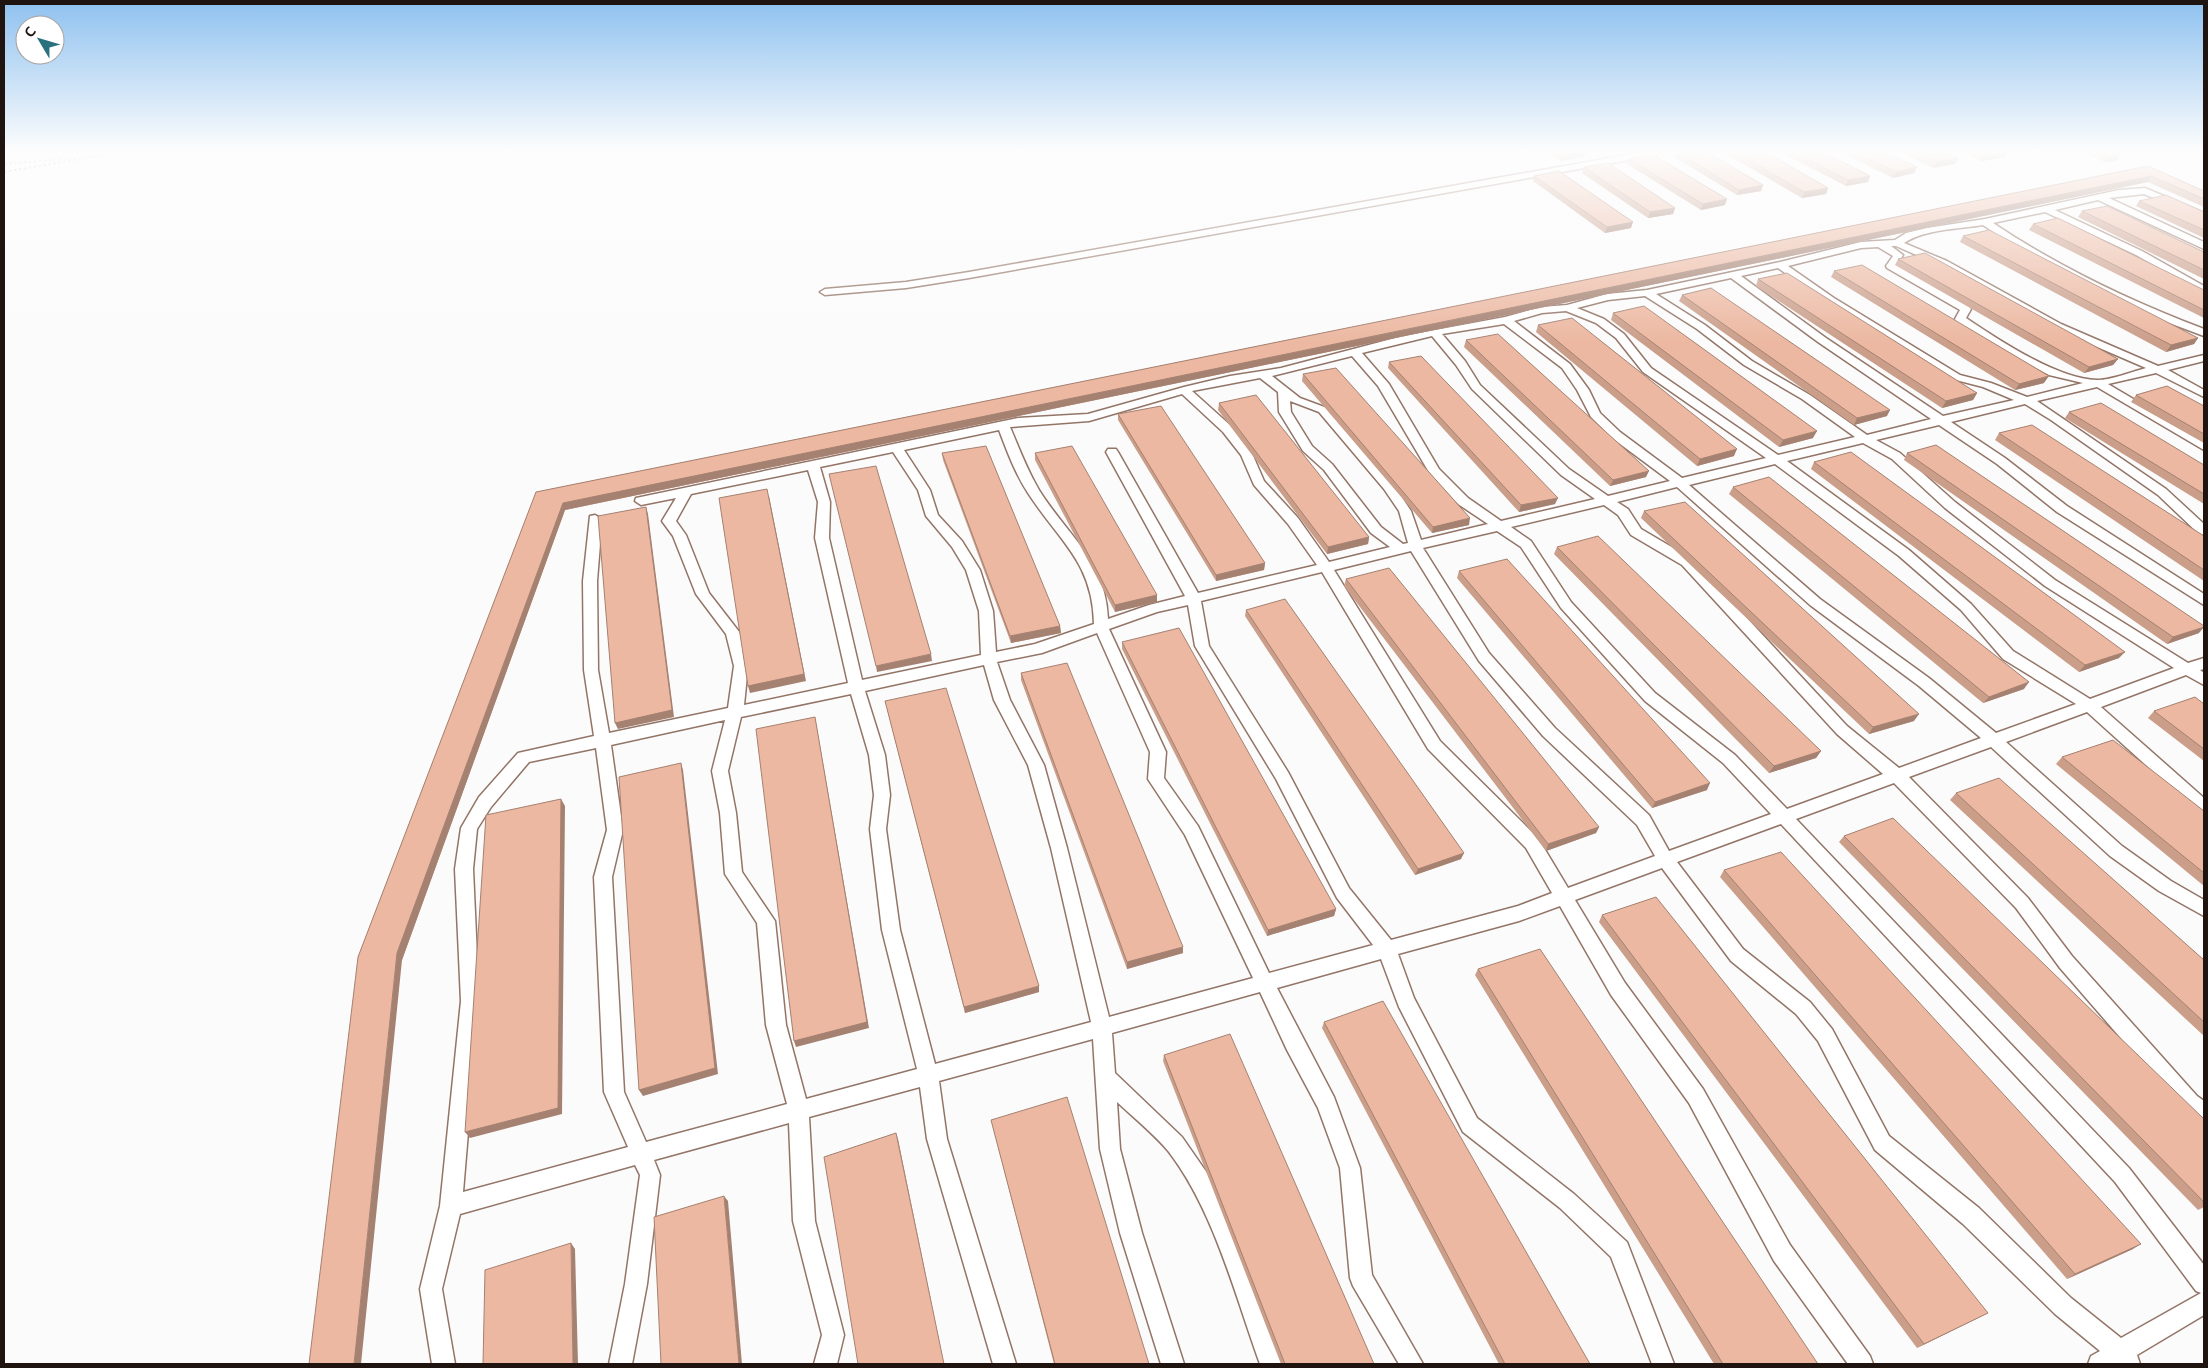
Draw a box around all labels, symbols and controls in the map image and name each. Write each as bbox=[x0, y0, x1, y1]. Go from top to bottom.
north arrow bbox=[15, 15, 65, 65]
text: С bbox=[21, 24, 39, 40]

